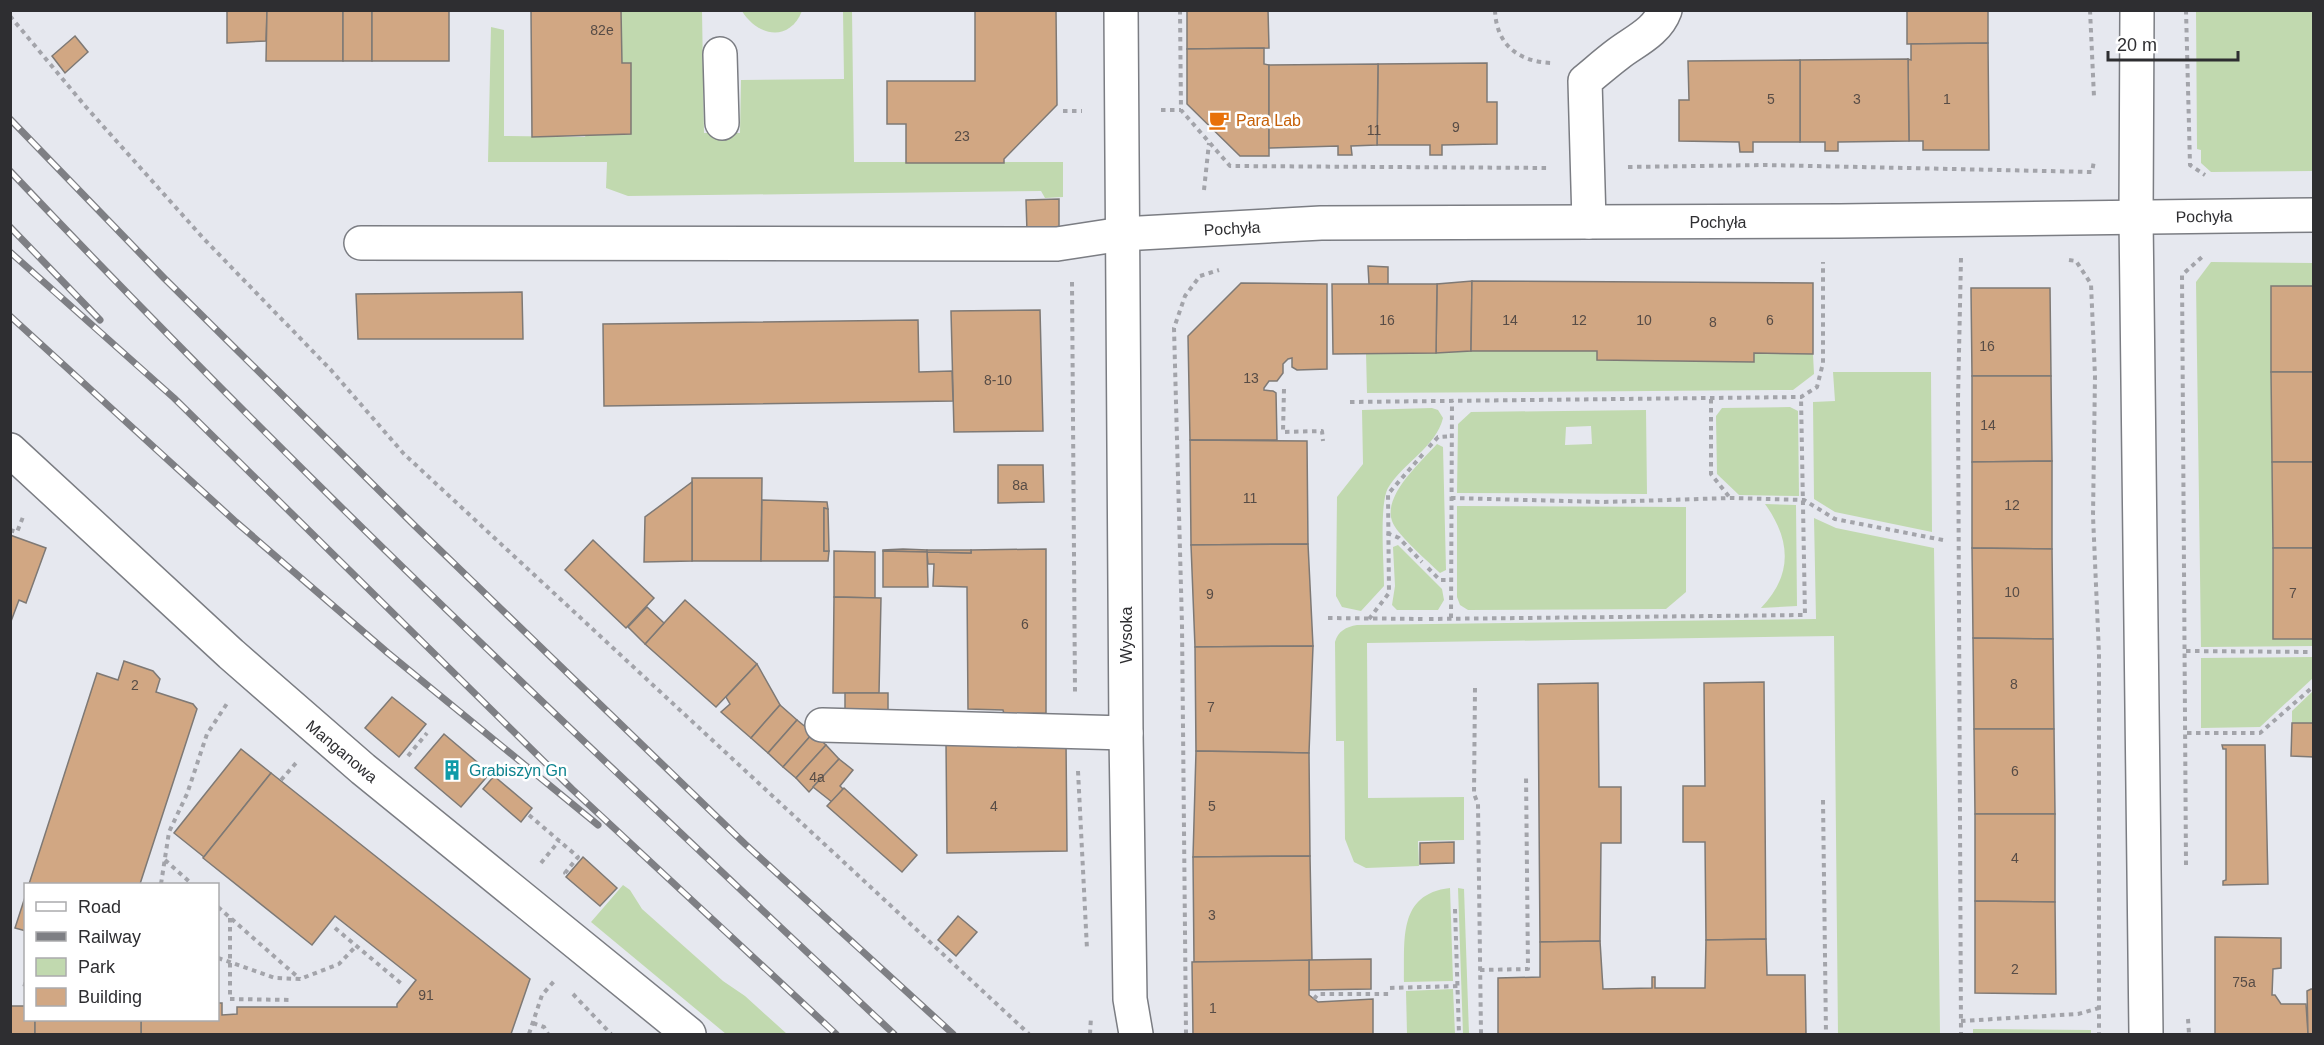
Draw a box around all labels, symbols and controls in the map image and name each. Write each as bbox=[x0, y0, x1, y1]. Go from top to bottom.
house number: 82e bbox=[590, 22, 614, 38]
scale bar bbox=[2108, 24, 2238, 62]
text: 20 m bbox=[2117, 35, 2157, 55]
house number: 5 bbox=[1767, 91, 1775, 107]
house number: 3 bbox=[1853, 91, 1861, 107]
house number: 1 bbox=[1943, 91, 1951, 107]
cafe icon: Para Lab bbox=[1207, 108, 1231, 132]
place label: Para Lab bbox=[1236, 112, 1301, 129]
house number: 9 bbox=[1452, 119, 1460, 135]
house number: 11 bbox=[1367, 122, 1381, 138]
house number: 23 bbox=[954, 128, 970, 144]
street label: Pochyła bbox=[2175, 208, 2233, 225]
street label: Pochyła bbox=[1690, 214, 1747, 231]
street label: Pochyła bbox=[1203, 219, 1261, 238]
house number: 16 bbox=[1379, 312, 1395, 328]
house number: 14 bbox=[1502, 312, 1518, 328]
house number: 12 bbox=[1571, 312, 1587, 328]
house number: 10 bbox=[1636, 312, 1652, 328]
house number: 6 bbox=[1766, 312, 1774, 328]
house number: 8 bbox=[1709, 314, 1717, 330]
house number: 16 bbox=[1979, 338, 1995, 354]
house number: 13 bbox=[1243, 370, 1259, 386]
house number: 8-10 bbox=[984, 372, 1012, 388]
house number: 14 bbox=[1980, 417, 1996, 433]
house number: 8a bbox=[1012, 477, 1028, 493]
house number: 11 bbox=[1243, 490, 1257, 506]
house number: 12 bbox=[2004, 497, 2020, 513]
house number: 10 bbox=[2004, 584, 2020, 600]
house number: 7 bbox=[2289, 585, 2297, 601]
house number: 9 bbox=[1206, 586, 1214, 602]
street label: Wysoka bbox=[1118, 607, 1135, 663]
house number: 6 bbox=[1021, 616, 1029, 632]
house number: 8 bbox=[2010, 676, 2018, 692]
house number: 2 bbox=[131, 677, 139, 693]
house number: 7 bbox=[1207, 699, 1215, 715]
street label: Manganowa bbox=[303, 717, 381, 786]
building icon: Grabiszyn Gn bbox=[440, 758, 464, 782]
place label: Grabiszyn Gn bbox=[469, 762, 567, 779]
house number: 6 bbox=[2011, 763, 2019, 779]
house number: 4a bbox=[809, 769, 825, 785]
house number: 4 bbox=[990, 798, 998, 814]
house number: 5 bbox=[1208, 798, 1216, 814]
house number: 4 bbox=[2011, 850, 2019, 866]
legend bbox=[24, 883, 219, 1021]
text: Road bbox=[78, 897, 121, 917]
house number: 3 bbox=[1208, 907, 1216, 923]
text: Railway bbox=[78, 927, 141, 947]
text: Park bbox=[78, 957, 116, 977]
house number: 2 bbox=[2011, 961, 2019, 977]
house number: 75a bbox=[2232, 974, 2256, 990]
text: Building bbox=[78, 987, 142, 1007]
house number: 91 bbox=[418, 987, 434, 1003]
house number: 1 bbox=[1209, 1000, 1217, 1016]

